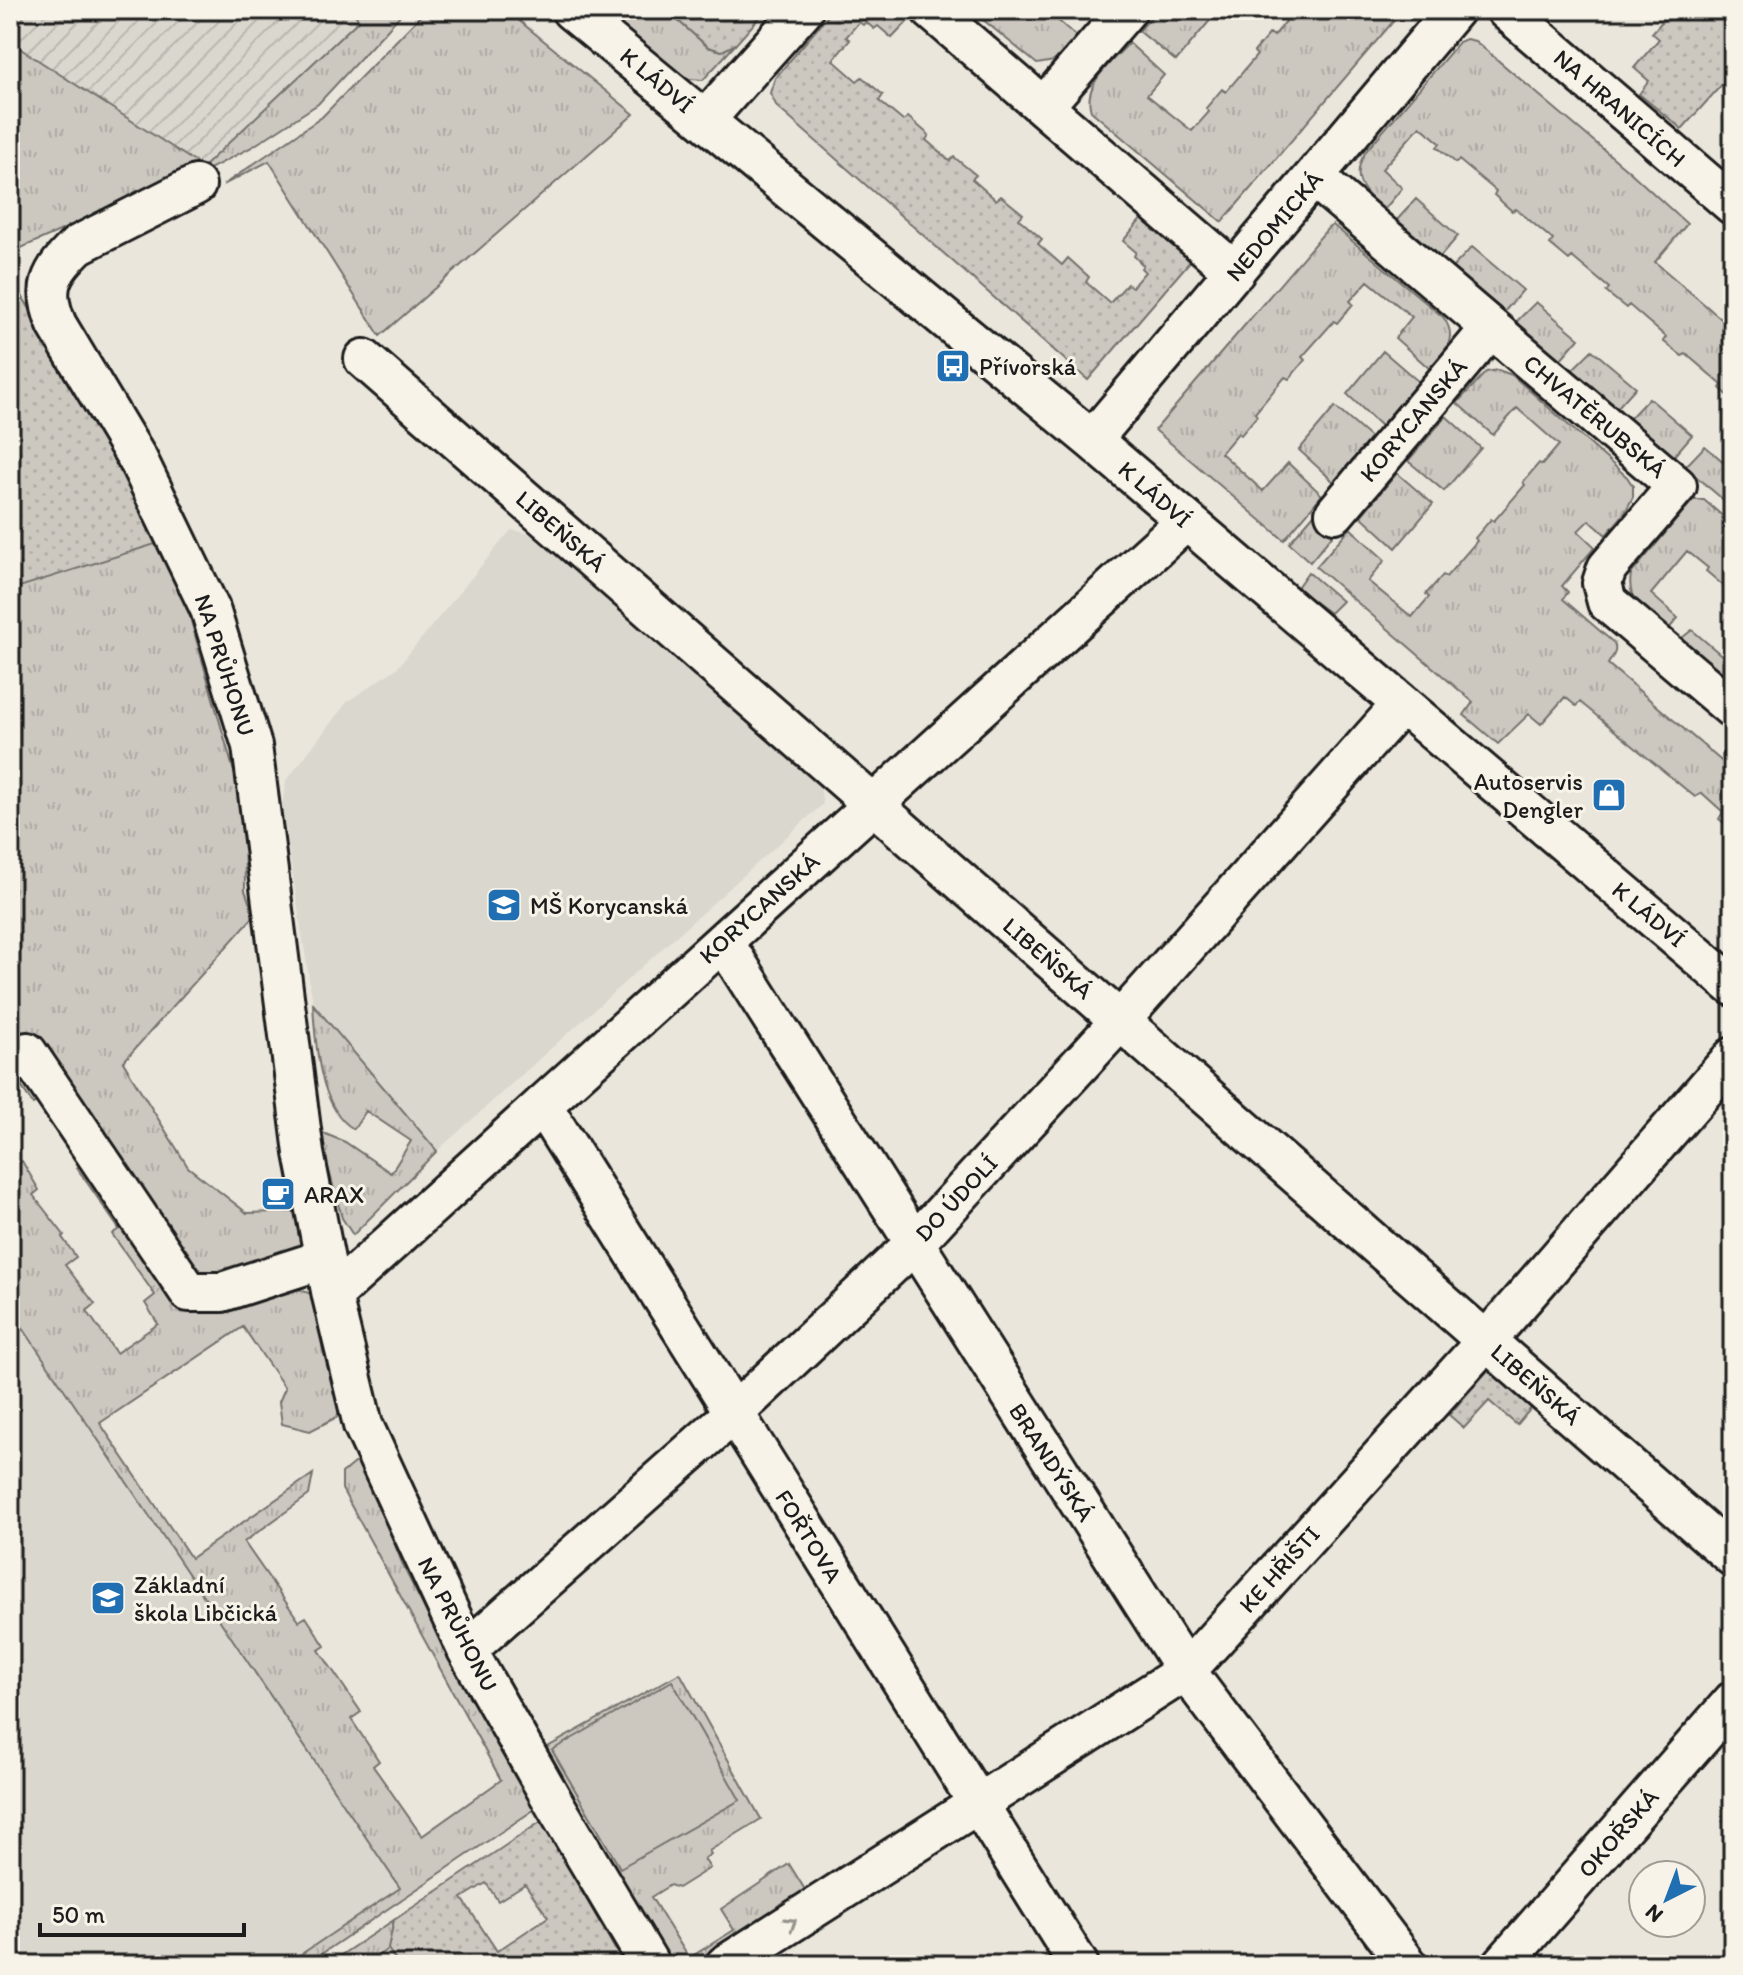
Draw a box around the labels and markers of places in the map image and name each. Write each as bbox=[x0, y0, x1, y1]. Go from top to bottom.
bus stop icon: Přívorská bbox=[934, 347, 972, 385]
place label: Přívorská bbox=[979, 352, 1077, 381]
place label: Autoservis Dengler bbox=[1474, 767, 1583, 824]
shop icon: Autoservis Dengler bbox=[1590, 776, 1628, 814]
school or university icon: MŠ Korycanská bbox=[485, 886, 523, 924]
place label: MŠ Korycanská bbox=[530, 891, 689, 920]
cafe icon: ARAX bbox=[259, 1175, 297, 1213]
place label: ARAX bbox=[304, 1180, 364, 1209]
place label: Základní škola Libčická bbox=[134, 1570, 278, 1627]
school or university icon: Základní škola Libčická bbox=[89, 1579, 127, 1617]

